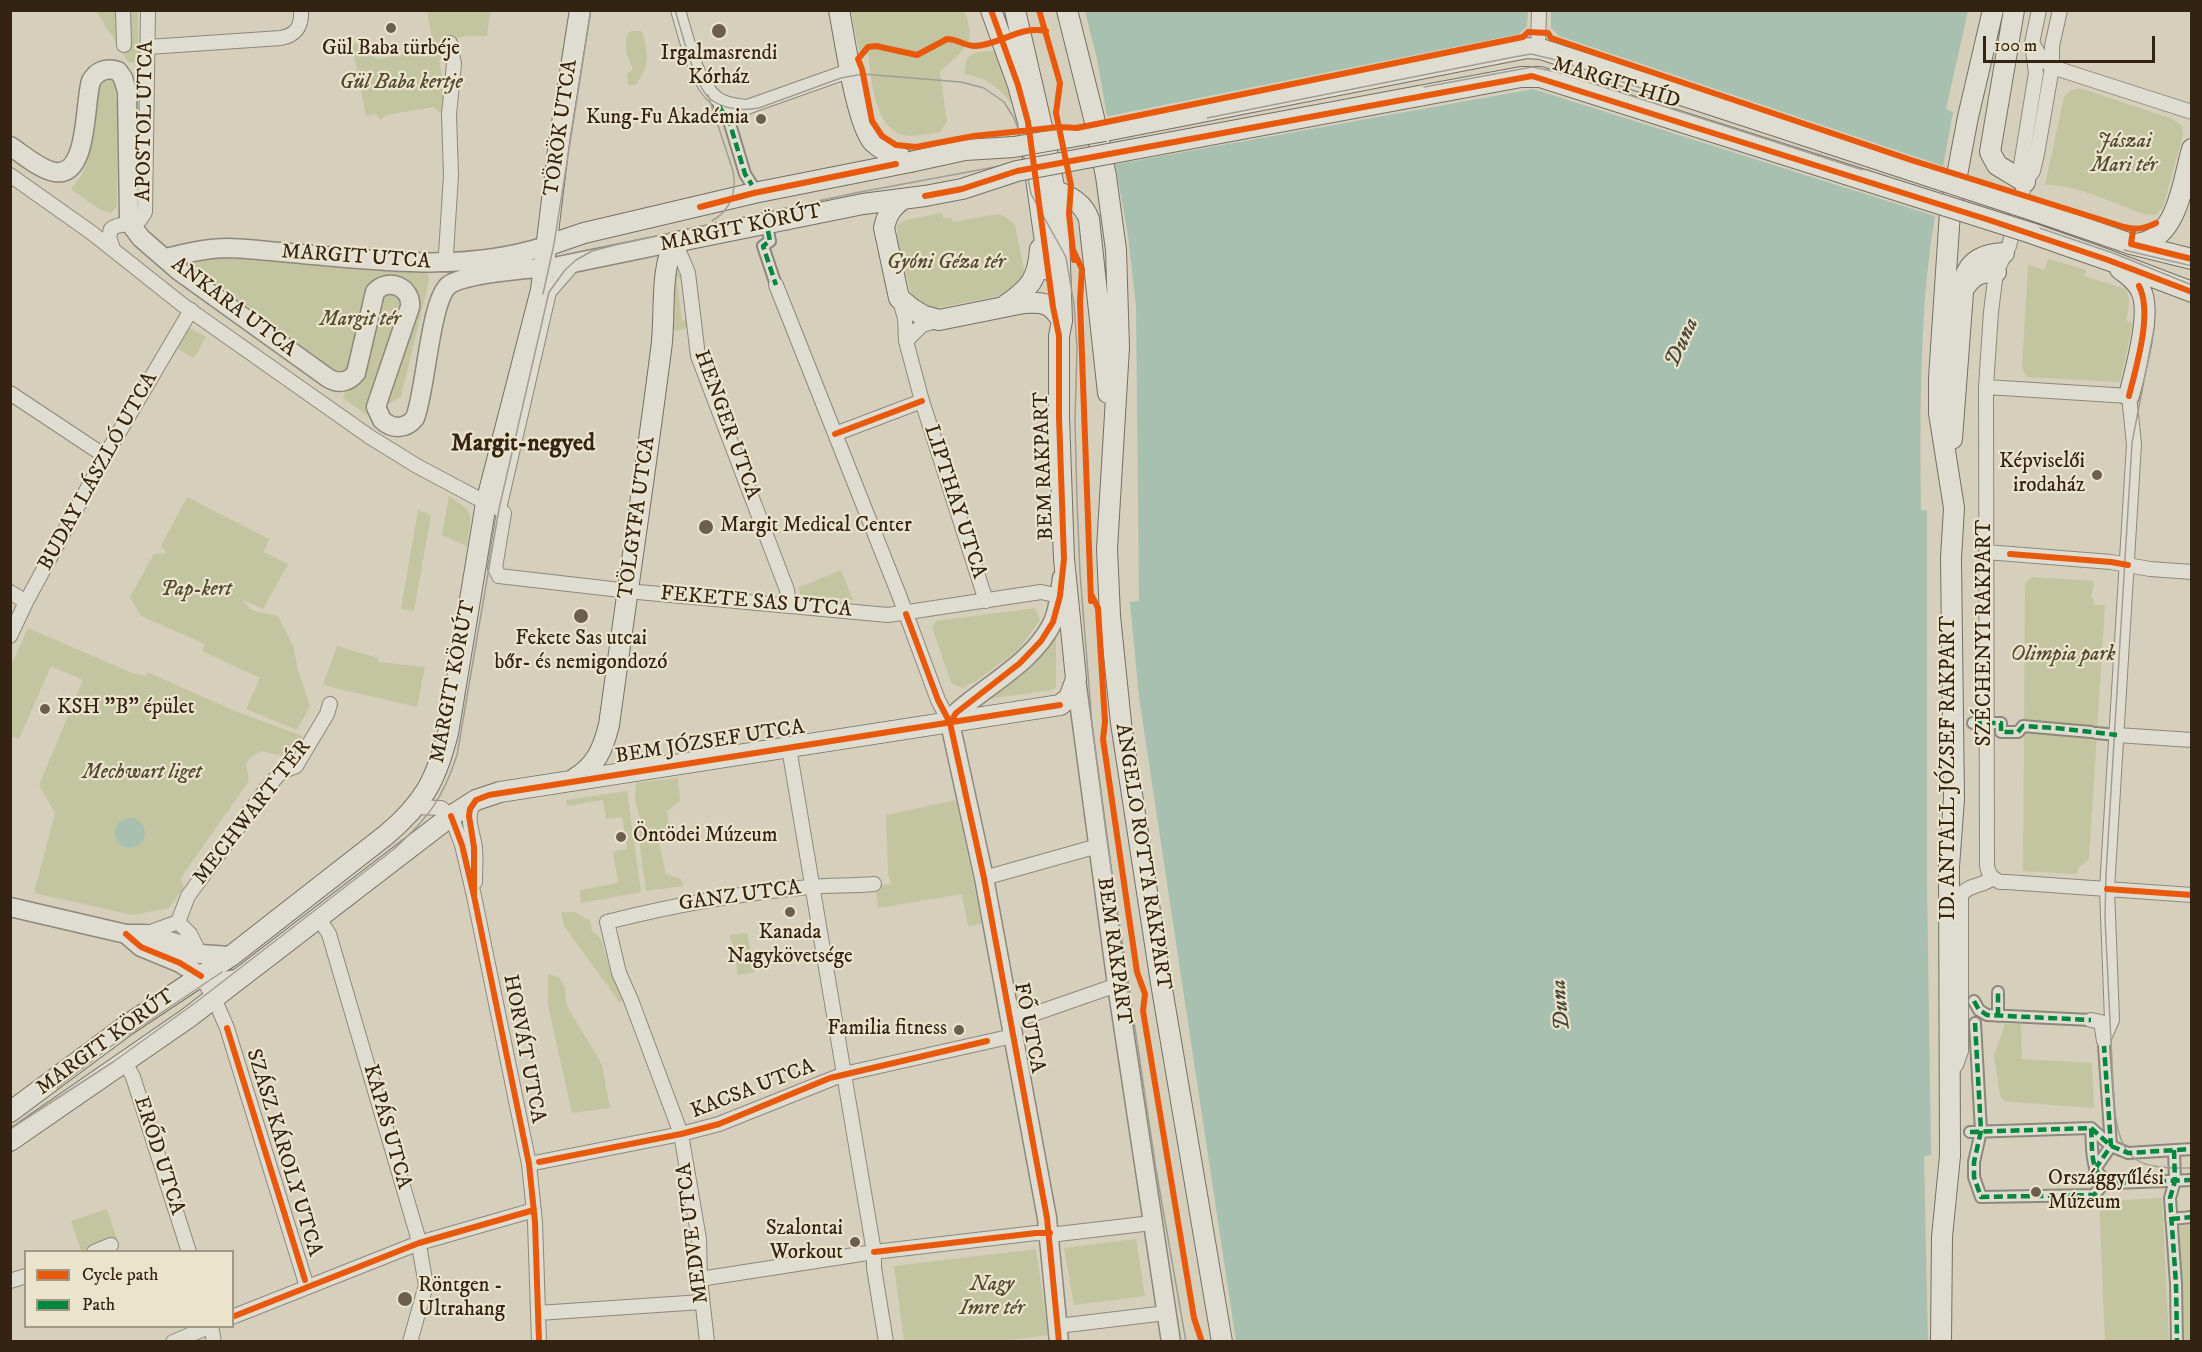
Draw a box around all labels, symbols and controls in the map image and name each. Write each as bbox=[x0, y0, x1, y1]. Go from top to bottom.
marker: Gül Baba türbéje bbox=[384, 21, 398, 35]
marker: Irgalmasrendi Kórház bbox=[710, 22, 728, 40]
scale bar bbox=[1986, 24, 2158, 62]
text: 100 m bbox=[1994, 35, 2037, 57]
place label: Gül Baba türbéje bbox=[322, 37, 460, 63]
street label: APOSTOL UTCA bbox=[132, 40, 160, 202]
place label: Irgalmasrendi Kórház bbox=[661, 42, 777, 92]
street label: MARGIT HÍD bbox=[1549, 53, 1683, 115]
street label: TÖRÖK UTCA bbox=[540, 58, 584, 198]
park label: Gül Baba kertje bbox=[339, 71, 463, 97]
place label: Kung-Fu Akadémia bbox=[586, 106, 749, 132]
marker: Kung-Fu Akadémia bbox=[754, 112, 768, 126]
park label: Jászai Mari tér bbox=[2091, 130, 2157, 180]
street label: MARGIT KÖRÚT bbox=[658, 200, 824, 258]
street label: MARGIT UTCA bbox=[280, 240, 432, 276]
park label: Gyóni Géza tér bbox=[887, 251, 1005, 277]
street label: ANKARA UTCA bbox=[165, 253, 301, 363]
park label: Margit tér bbox=[319, 308, 401, 334]
water label: Duna bbox=[1660, 314, 1706, 372]
street label: HENGER UTCA bbox=[687, 347, 765, 503]
street label: BUDAY LÁSZLÓ UTCA bbox=[34, 368, 164, 576]
street label: BEM RAKPART bbox=[1030, 391, 1060, 541]
street label: LIPTHAY UTCA bbox=[917, 422, 991, 582]
district label: Margit-negyed bbox=[451, 431, 595, 459]
street label: TÖLGYFA UTCA bbox=[614, 435, 662, 601]
place label: Képviselői irodaház bbox=[1999, 450, 2085, 500]
marker: Képviselői irodaház bbox=[2090, 468, 2104, 482]
place label: Margit Medical Center bbox=[720, 514, 912, 540]
marker: Margit Medical Center bbox=[697, 518, 715, 536]
street label: SZÉCHENYI RAKPART bbox=[1973, 520, 1999, 746]
park label: Pap-kert bbox=[160, 578, 232, 604]
street label: FEKETE SAS UTCA bbox=[659, 582, 853, 624]
street label: MARGIT KÖRÚT bbox=[426, 599, 482, 765]
marker: Fekete Sas utcai bőr- és nemigondozó bbox=[572, 607, 590, 625]
street label: ID. ANTALL JÓZSEF RAKPART bbox=[1937, 616, 1963, 920]
place label: Fekete Sas utcai bőr- és nemigondozó bbox=[494, 627, 668, 677]
park label: Olimpia park bbox=[2010, 643, 2116, 669]
place label: KSH "B" épület bbox=[57, 696, 194, 722]
marker: KSH "B" épület bbox=[38, 702, 52, 716]
street label: BEM JÓZSEF UTCA bbox=[614, 716, 806, 770]
street label: ANGELO ROTTA RAKPART bbox=[1108, 722, 1176, 992]
street label: MECHWART TÉR bbox=[189, 736, 317, 890]
park label: Mechwart liget bbox=[82, 761, 202, 787]
place label: Öntödei Múzeum bbox=[633, 824, 778, 850]
marker: Öntödei Múzeum bbox=[614, 830, 628, 844]
street label: GANZ UTCA bbox=[677, 876, 803, 918]
street label: BEM RAKPART bbox=[1090, 876, 1136, 1026]
marker: Kanada Nagykövetsége bbox=[783, 905, 797, 919]
place label: Kanada Nagykövetsége bbox=[727, 921, 853, 971]
street label: HORVÁT UTCA bbox=[496, 973, 550, 1125]
water label: Duna bbox=[1547, 978, 1577, 1032]
street label: FŐ UTCA bbox=[1007, 981, 1049, 1075]
street label: MARGIT KÖRÚT bbox=[32, 984, 180, 1102]
place label: Familia fitness bbox=[827, 1017, 947, 1043]
marker: Familia fitness bbox=[952, 1023, 966, 1037]
street label: SZÁSZ KÁROLY UTCA bbox=[239, 1046, 327, 1260]
street label: KACSA UTCA bbox=[688, 1055, 818, 1125]
street label: KAPÁS UTCA bbox=[356, 1062, 416, 1192]
street label: ERŐD UTCA bbox=[127, 1094, 189, 1218]
street label: MEDVE UTCA bbox=[673, 1161, 715, 1305]
place label: Országgyűlési Múzeum bbox=[2048, 1167, 2164, 1217]
marker: Országgyűlési Múzeum bbox=[2029, 1185, 2043, 1199]
place label: Szalontai Workout bbox=[766, 1217, 843, 1267]
marker: Szalontai Workout bbox=[848, 1235, 862, 1249]
legend bbox=[24, 1250, 234, 1328]
text: Cycle path bbox=[82, 1264, 159, 1286]
park label: Nagy Imre tér bbox=[960, 1273, 1024, 1323]
place label: Röntgen - Ultrahang bbox=[418, 1274, 505, 1324]
marker: Röntgen - Ultrahang bbox=[396, 1290, 414, 1308]
text: Path bbox=[82, 1294, 115, 1316]

